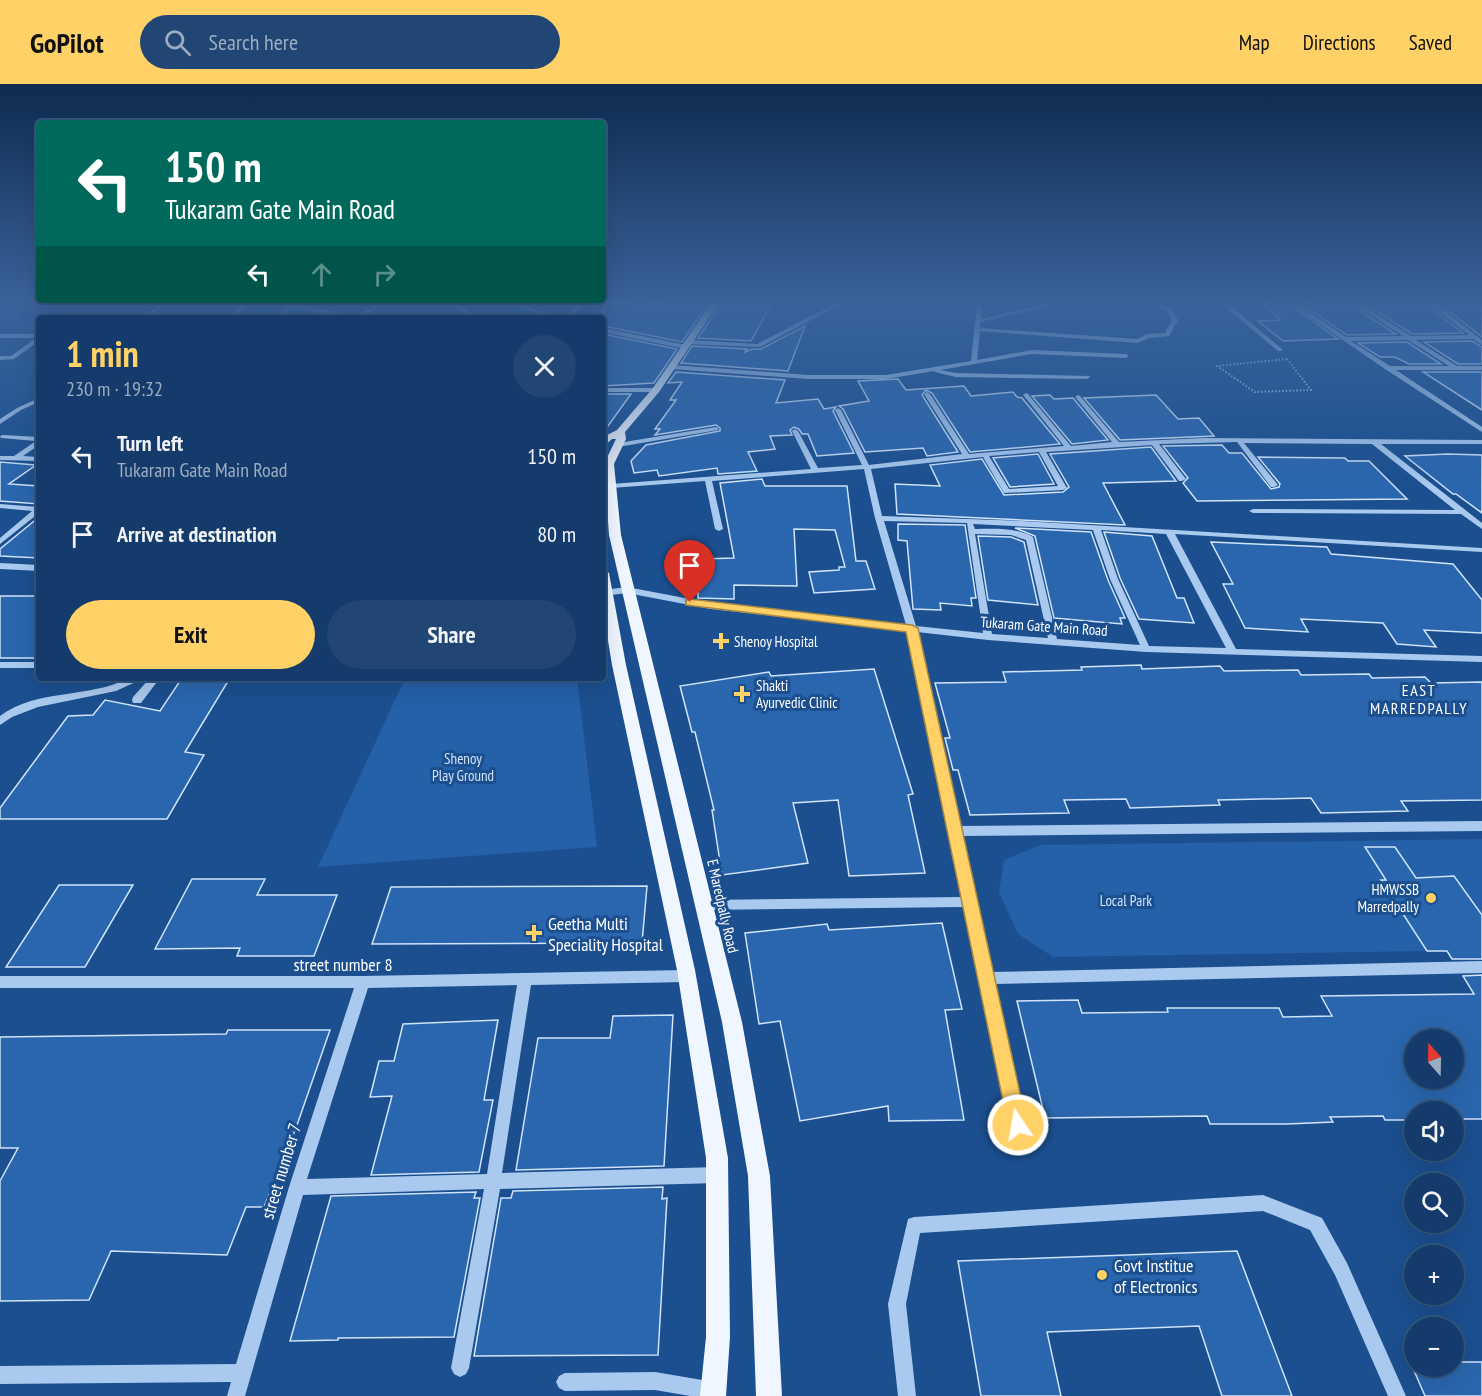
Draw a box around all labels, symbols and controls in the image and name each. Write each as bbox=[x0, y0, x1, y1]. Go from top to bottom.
search box bbox=[140, 15, 560, 69]
text: GoPilot bbox=[30, 24, 104, 61]
icon: search bbox=[161, 26, 194, 59]
text: Search here bbox=[209, 28, 298, 56]
text: Map bbox=[1239, 29, 1270, 56]
text: Directions bbox=[1303, 29, 1376, 56]
text: Saved bbox=[1409, 29, 1452, 56]
text: 150 m bbox=[165, 139, 262, 194]
icon: left bbox=[66, 144, 144, 222]
text: Tukaram Gate Main Road bbox=[165, 192, 395, 226]
icon: left bbox=[242, 258, 275, 291]
icon: ahead bbox=[305, 258, 338, 291]
icon: right bbox=[368, 258, 401, 291]
text: 1 min bbox=[66, 330, 139, 377]
button: close bbox=[513, 335, 576, 398]
text: 230 m · 19:32 bbox=[66, 376, 163, 402]
text: Turn left bbox=[117, 429, 183, 457]
icon: left bbox=[66, 440, 99, 473]
text: 150 m bbox=[527, 442, 576, 470]
text: Tukaram Gate Main Road bbox=[117, 457, 287, 483]
icon: arrive bbox=[66, 518, 99, 551]
text: Arrive at destination bbox=[117, 520, 277, 548]
text: 80 m bbox=[537, 520, 576, 548]
pin bbox=[664, 540, 715, 602]
icon: arrive bbox=[673, 549, 706, 582]
button: Exit bbox=[66, 600, 315, 669]
button: Share bbox=[327, 600, 576, 669]
street label: Tukaram Gate Main Road bbox=[980, 612, 1108, 640]
marker: Shenoy Hospital bbox=[712, 632, 730, 650]
place label: Shenoy Hospital bbox=[734, 632, 818, 651]
place label: Shakti Ayurvedic Clinic bbox=[756, 676, 838, 712]
district label: EAST MARREDPALLY bbox=[1370, 680, 1468, 718]
marker: Shakti Ayurvedic Clinic bbox=[733, 685, 751, 703]
park label: Shenoy Play Ground bbox=[432, 749, 494, 785]
street label: E Maredpally Road bbox=[703, 857, 743, 955]
place label: HMWSSB Marredpally bbox=[1357, 880, 1419, 916]
park label: Local Park bbox=[1100, 891, 1152, 910]
marker: HMWSSB Marredpally bbox=[1424, 891, 1438, 905]
place label: Geetha Multi Speciality Hospital bbox=[548, 912, 664, 956]
marker: Geetha Multi Speciality Hospital bbox=[525, 924, 543, 942]
street label: street number 8 bbox=[294, 953, 392, 976]
north arrow bbox=[1404, 1029, 1464, 1089]
map controls bbox=[1404, 1029, 1464, 1377]
position arrow bbox=[986, 1093, 1050, 1157]
button: sound bbox=[1404, 1101, 1464, 1161]
street label: street number 7 bbox=[256, 1120, 306, 1222]
button: search bbox=[1404, 1173, 1464, 1233]
button: + bbox=[1404, 1245, 1464, 1305]
place label: Govt Institue of Electronics bbox=[1114, 1254, 1198, 1298]
marker: Govt Institue of Electronics bbox=[1095, 1268, 1109, 1282]
button: − bbox=[1404, 1317, 1464, 1377]

